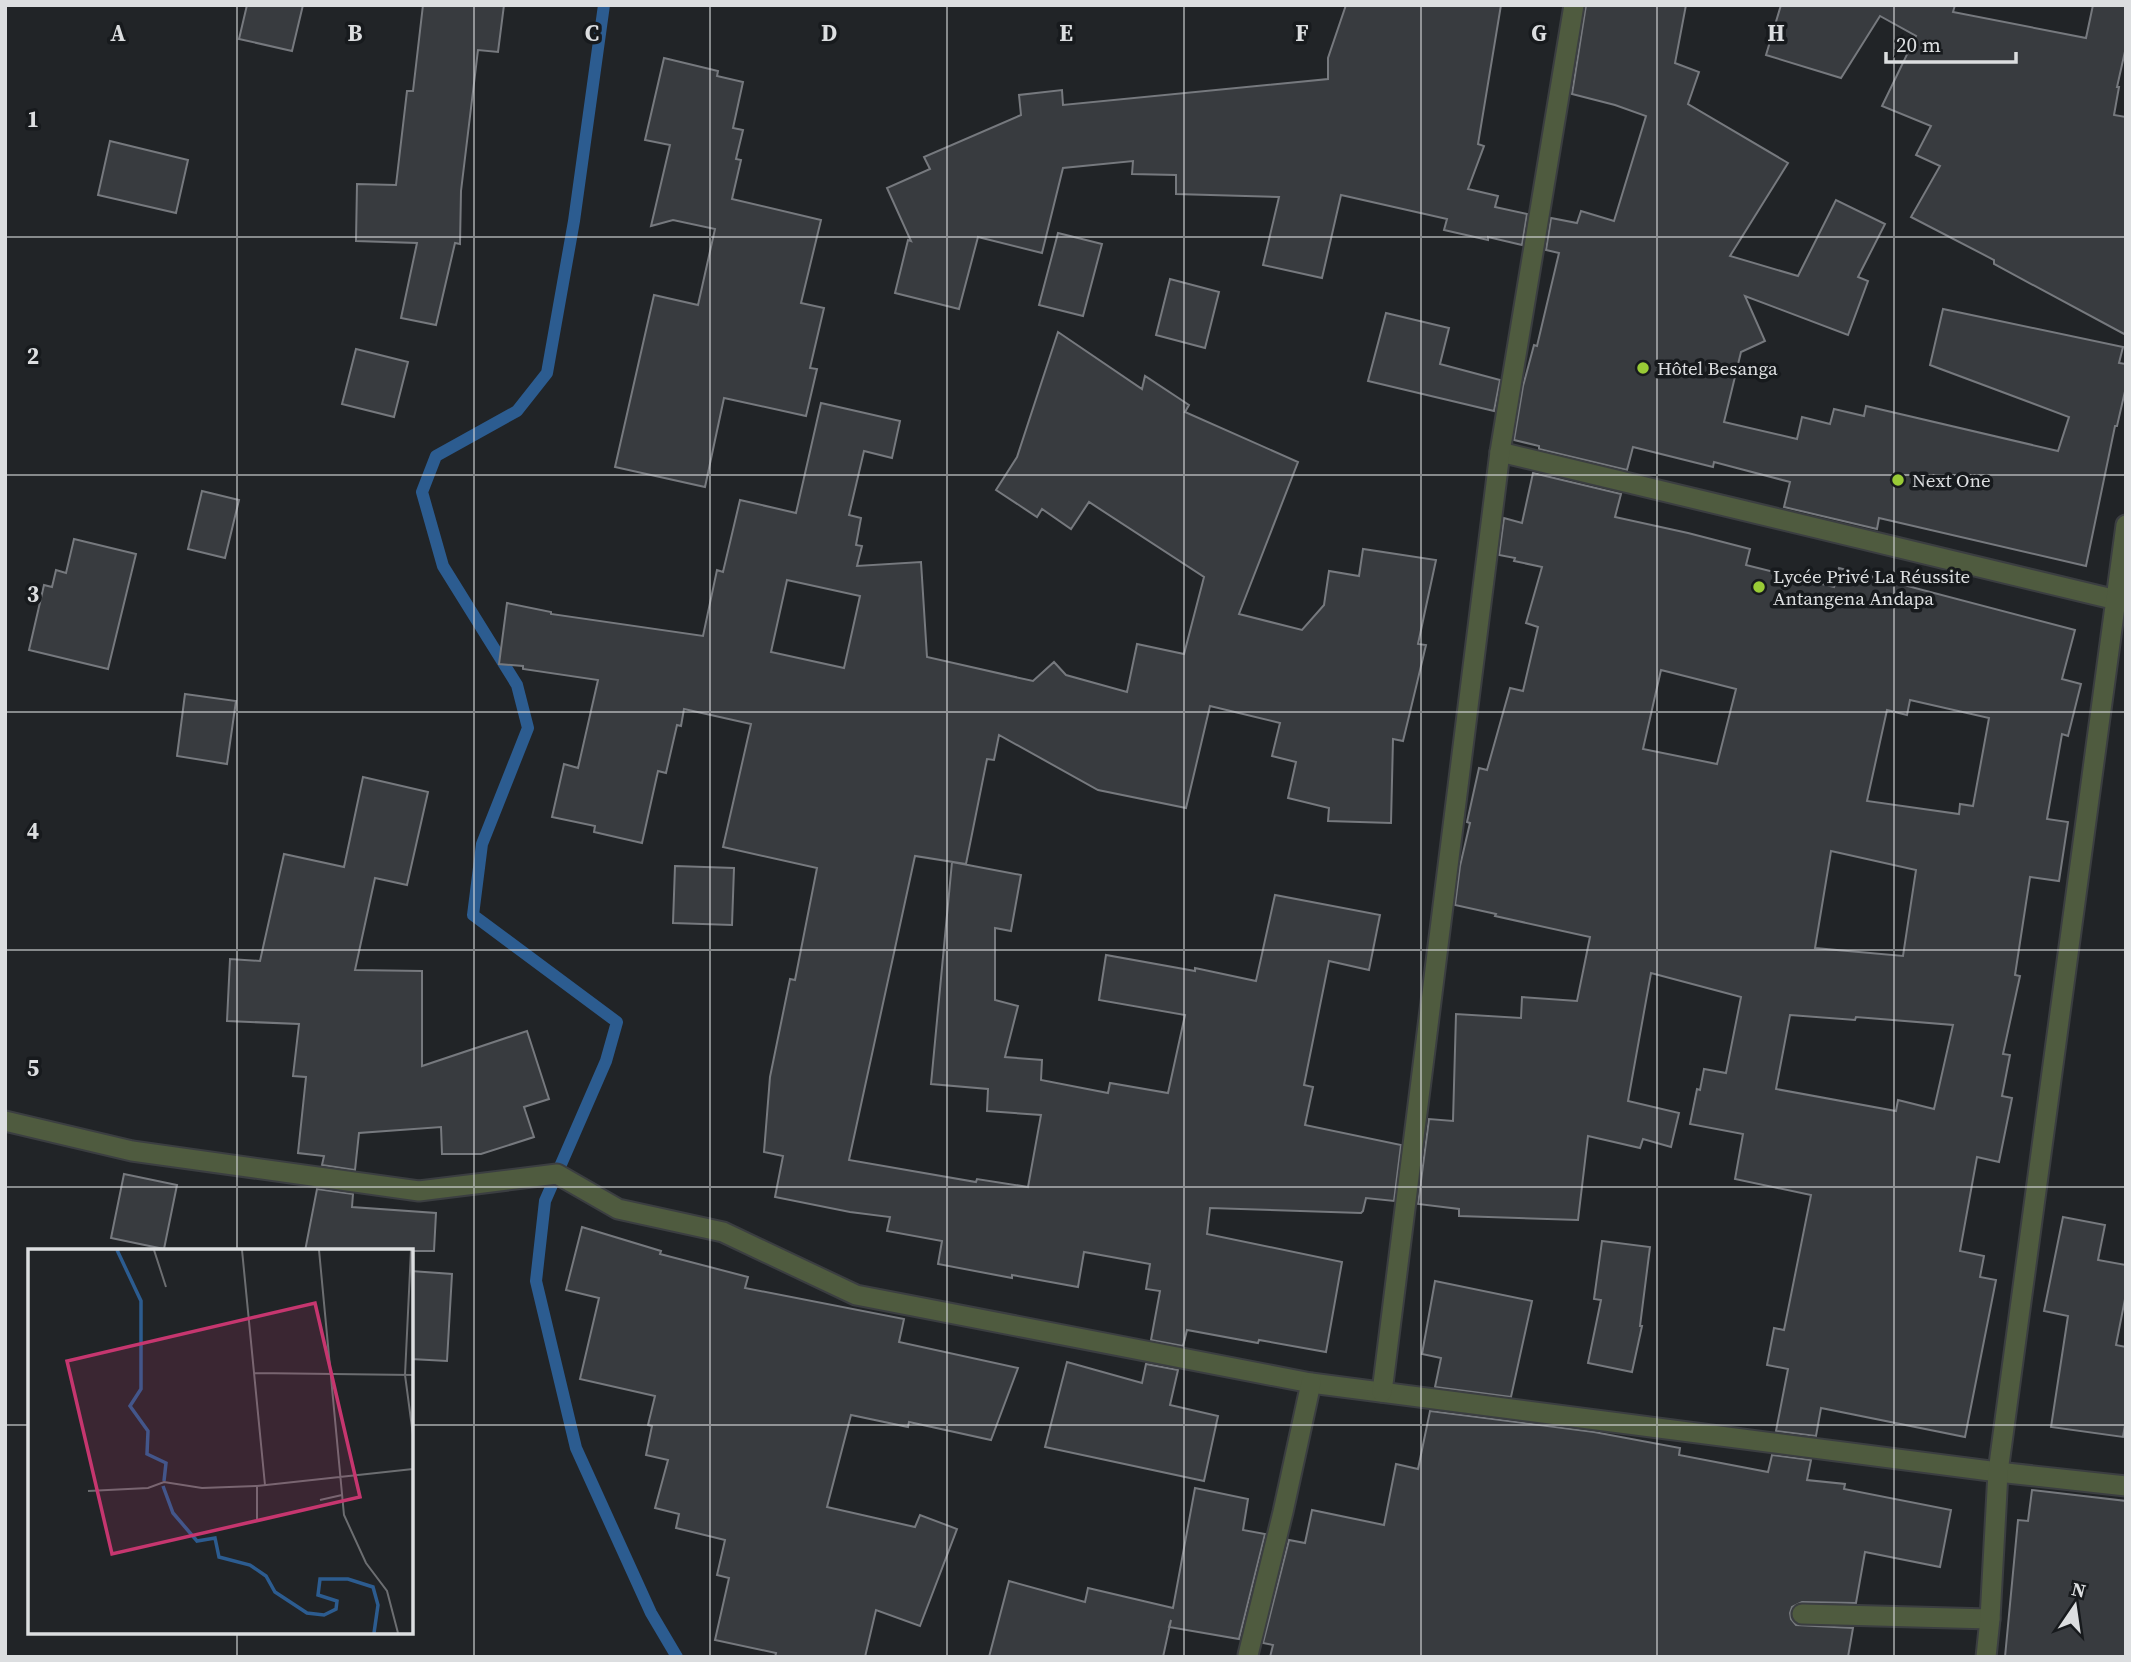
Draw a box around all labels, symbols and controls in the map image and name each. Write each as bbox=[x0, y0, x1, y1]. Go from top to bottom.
text: A bbox=[110, 17, 126, 49]
text: B bbox=[348, 17, 363, 49]
text: C bbox=[585, 17, 599, 49]
text: D bbox=[821, 17, 837, 49]
text: E bbox=[1059, 17, 1073, 49]
text: F bbox=[1295, 17, 1309, 49]
text: G bbox=[1531, 17, 1547, 49]
text: H bbox=[1767, 17, 1785, 49]
scale bar bbox=[1886, 21, 2016, 65]
text: 20 m bbox=[1896, 30, 1941, 59]
text: 1 bbox=[27, 103, 39, 135]
text: 2 bbox=[27, 340, 39, 372]
place label: Hôtel Besanga bbox=[1657, 355, 1778, 381]
marker: Hôtel Besanga bbox=[1635, 360, 1651, 376]
place label: Next One bbox=[1912, 467, 1991, 493]
marker: Next One bbox=[1890, 472, 1906, 488]
place label: Lycée Privé La Réussite Antangena Andapa bbox=[1773, 563, 1970, 611]
text: 3 bbox=[27, 578, 39, 610]
marker: Lycée Privé La Réussite Antangena Andapa bbox=[1751, 579, 1767, 595]
text: 4 bbox=[27, 815, 39, 847]
text: 5 bbox=[27, 1052, 39, 1084]
inset map bbox=[28, 1249, 413, 1634]
north arrow bbox=[2040, 1571, 2110, 1641]
text: N bbox=[2069, 1575, 2089, 1604]

